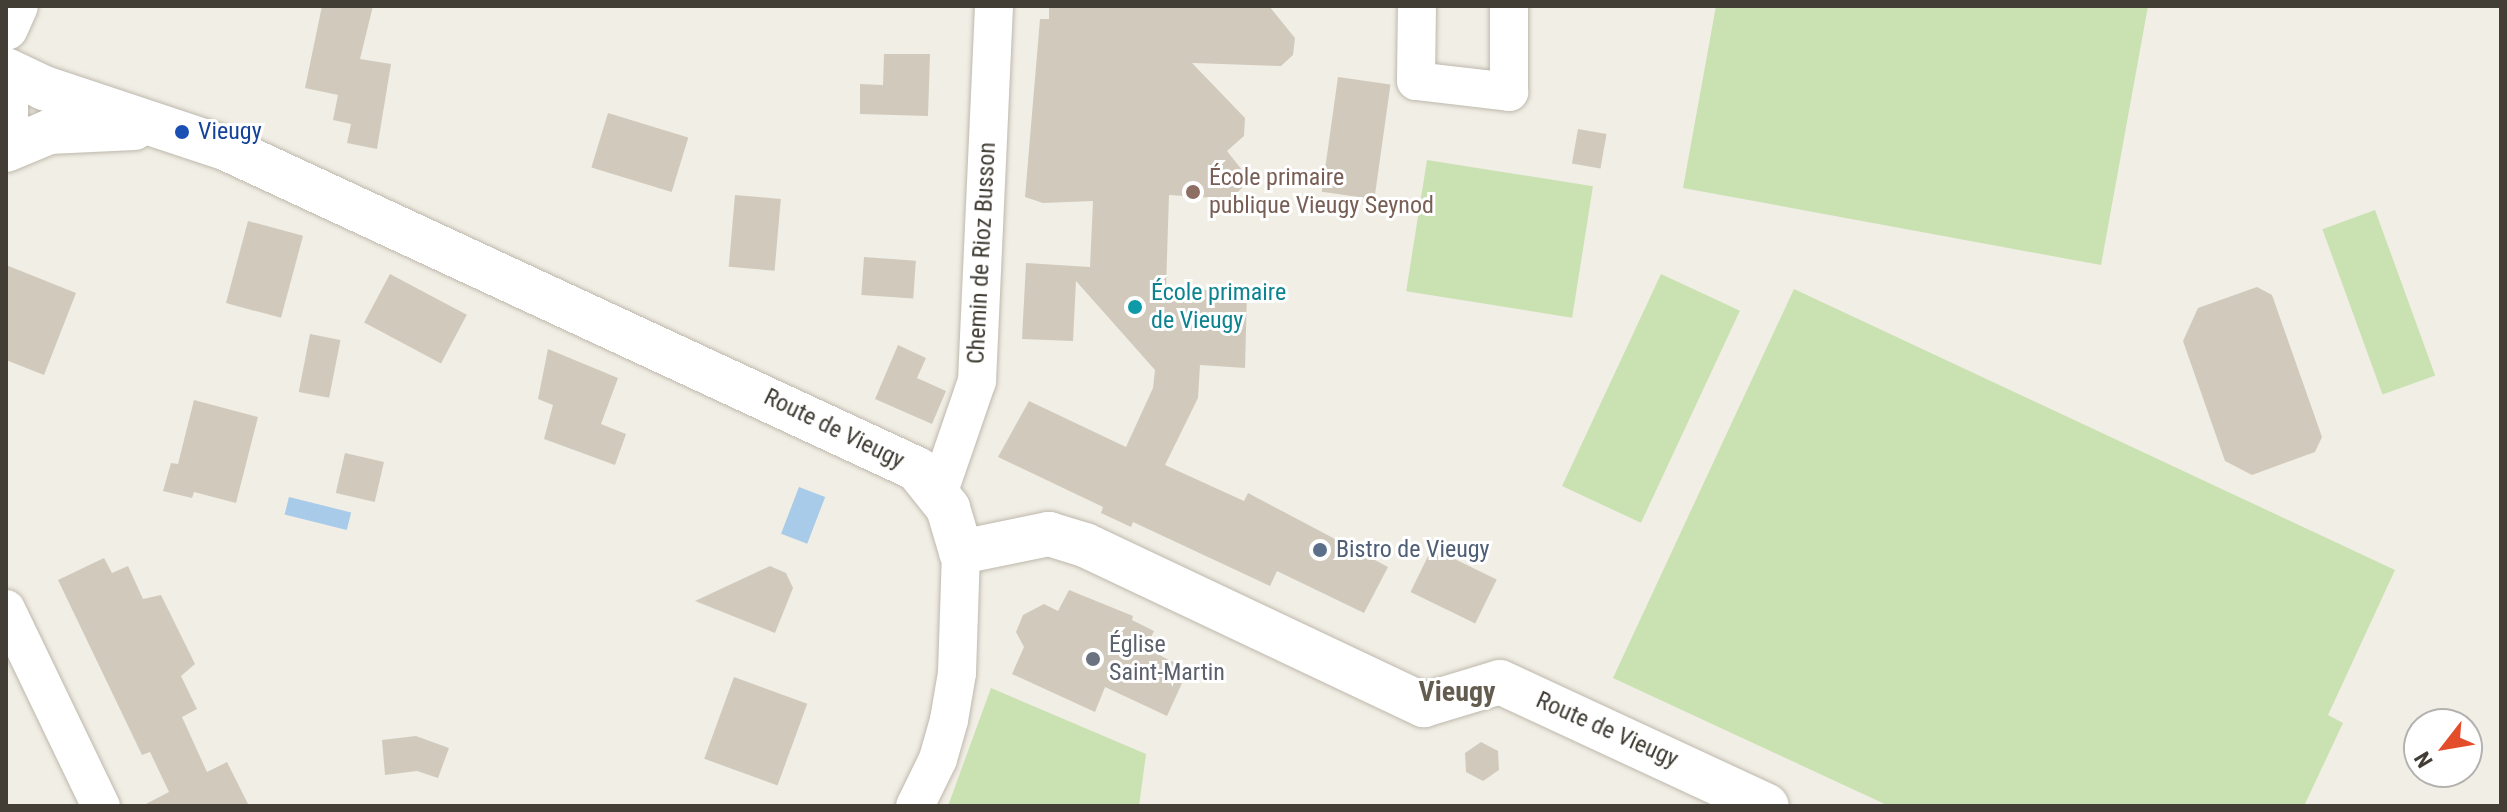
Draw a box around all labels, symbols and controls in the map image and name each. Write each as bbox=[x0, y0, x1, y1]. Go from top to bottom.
place label: Vieugy bbox=[198, 118, 262, 146]
marker: Vieugy bbox=[173, 123, 191, 141]
street label: Chemin de Rioz Busson bbox=[962, 141, 1002, 365]
place label: École primaire publique Vieugy Seynod bbox=[1209, 164, 1434, 220]
marker: École primaire publique Vieugy Seynod bbox=[1184, 183, 1202, 201]
place label: École primaire de Vieugy bbox=[1151, 279, 1286, 335]
marker: École primaire de Vieugy bbox=[1126, 298, 1144, 316]
street label: Route de Vieugy bbox=[759, 383, 909, 475]
place label: Bistro de Vieugy bbox=[1336, 536, 1490, 564]
marker: Bistro de Vieugy bbox=[1311, 541, 1329, 559]
place label: Église Saint-Martin bbox=[1109, 631, 1225, 687]
marker: Église Saint-Martin bbox=[1084, 650, 1102, 668]
district label: Vieugy bbox=[1419, 675, 1495, 709]
street label: Route de Vieugy bbox=[1531, 686, 1683, 774]
north arrow bbox=[2403, 708, 2483, 788]
text: N bbox=[2410, 747, 2438, 772]

